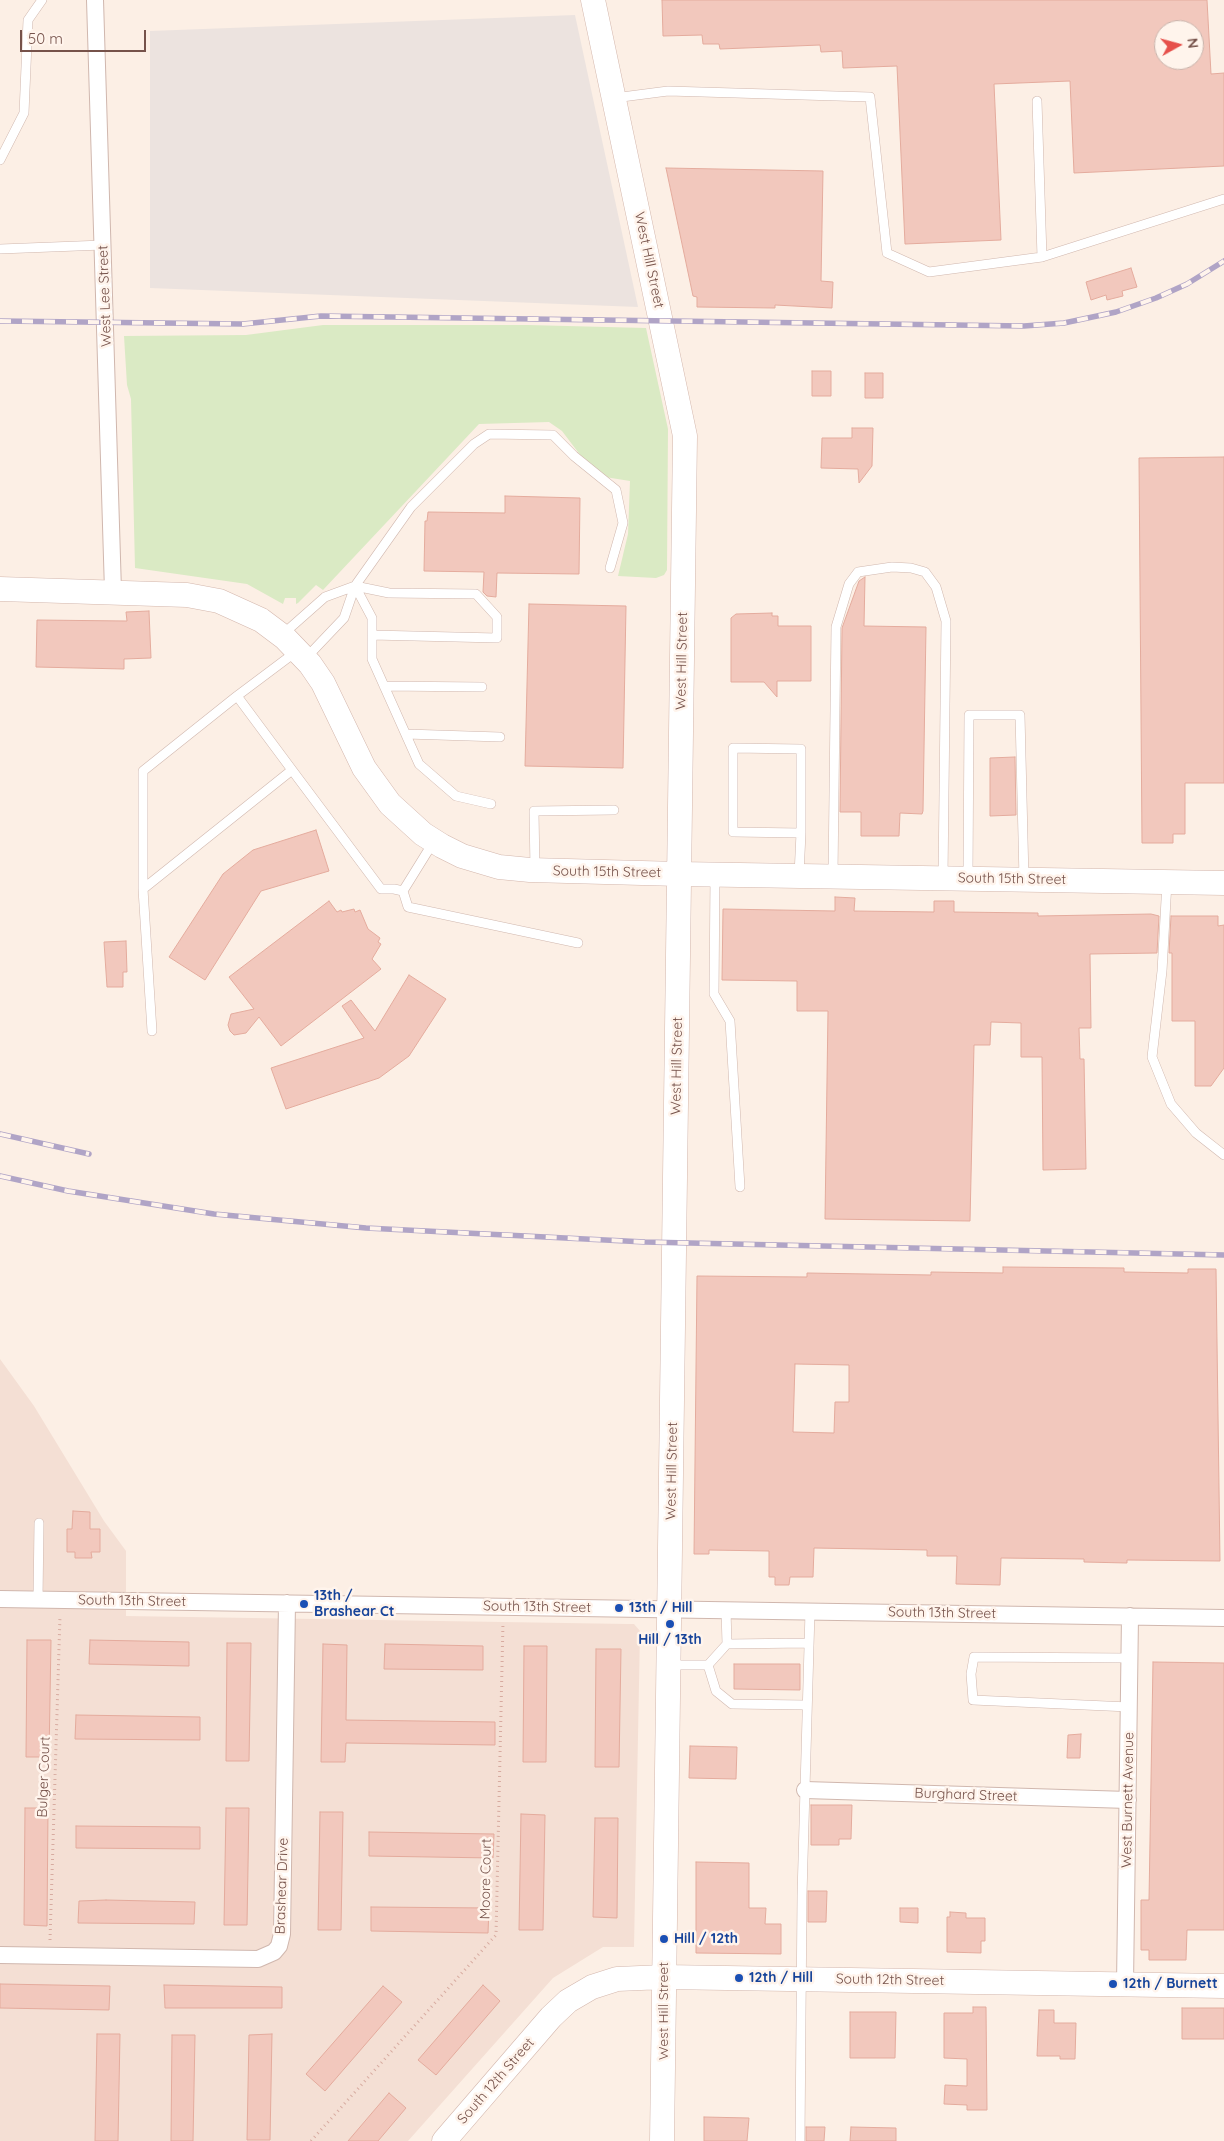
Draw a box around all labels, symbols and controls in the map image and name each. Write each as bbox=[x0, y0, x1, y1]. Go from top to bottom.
scale bar bbox=[22, 20, 149, 52]
north arrow bbox=[1154, 20, 1204, 70]
text: 50 m bbox=[28, 29, 63, 48]
text: N bbox=[1183, 37, 1202, 49]
street label: West Hill Street bbox=[631, 210, 667, 310]
street label: West Lee Street bbox=[95, 245, 115, 347]
street label: West Hill Street bbox=[673, 612, 691, 710]
street label: South 15th Street bbox=[553, 863, 661, 881]
street label: South 15th Street bbox=[958, 870, 1066, 888]
street label: West Hill Street bbox=[668, 1017, 686, 1115]
street label: West Hill Street bbox=[663, 1422, 681, 1520]
place label: 13th / Brashear Ct bbox=[314, 1588, 394, 1620]
street label: South 13th Street bbox=[78, 1592, 186, 1610]
marker: 13th / Brashear Ct bbox=[298, 1598, 310, 1610]
street label: South 13th Street bbox=[483, 1598, 591, 1616]
place label: 13th / Hill bbox=[629, 1600, 693, 1616]
marker: 13th / Hill bbox=[613, 1602, 625, 1614]
street label: South 13th Street bbox=[888, 1604, 996, 1622]
marker: Hill / 13th bbox=[664, 1618, 676, 1630]
place label: Hill / 13th bbox=[638, 1632, 702, 1648]
street label: West Burnett Avenue bbox=[1118, 1732, 1138, 1868]
street label: Bulger Court bbox=[34, 1736, 54, 1818]
street label: Burghard Street bbox=[914, 1785, 1018, 1805]
street label: Brashear Drive bbox=[272, 1837, 292, 1935]
street label: Moore Court bbox=[477, 1838, 495, 1920]
place label: Hill / 12th bbox=[674, 1931, 738, 1947]
marker: Hill / 12th bbox=[658, 1933, 670, 1945]
street label: West Hill Street bbox=[656, 1962, 672, 2060]
place label: 12th / Hill bbox=[749, 1970, 813, 1986]
street label: South 12th Street bbox=[836, 1971, 944, 1989]
marker: 12th / Hill bbox=[733, 1972, 745, 1984]
place label: 12th / Burnett bbox=[1123, 1976, 1218, 1992]
marker: 12th / Burnett bbox=[1107, 1978, 1119, 1990]
street label: South 12th Street bbox=[454, 2035, 538, 2127]

